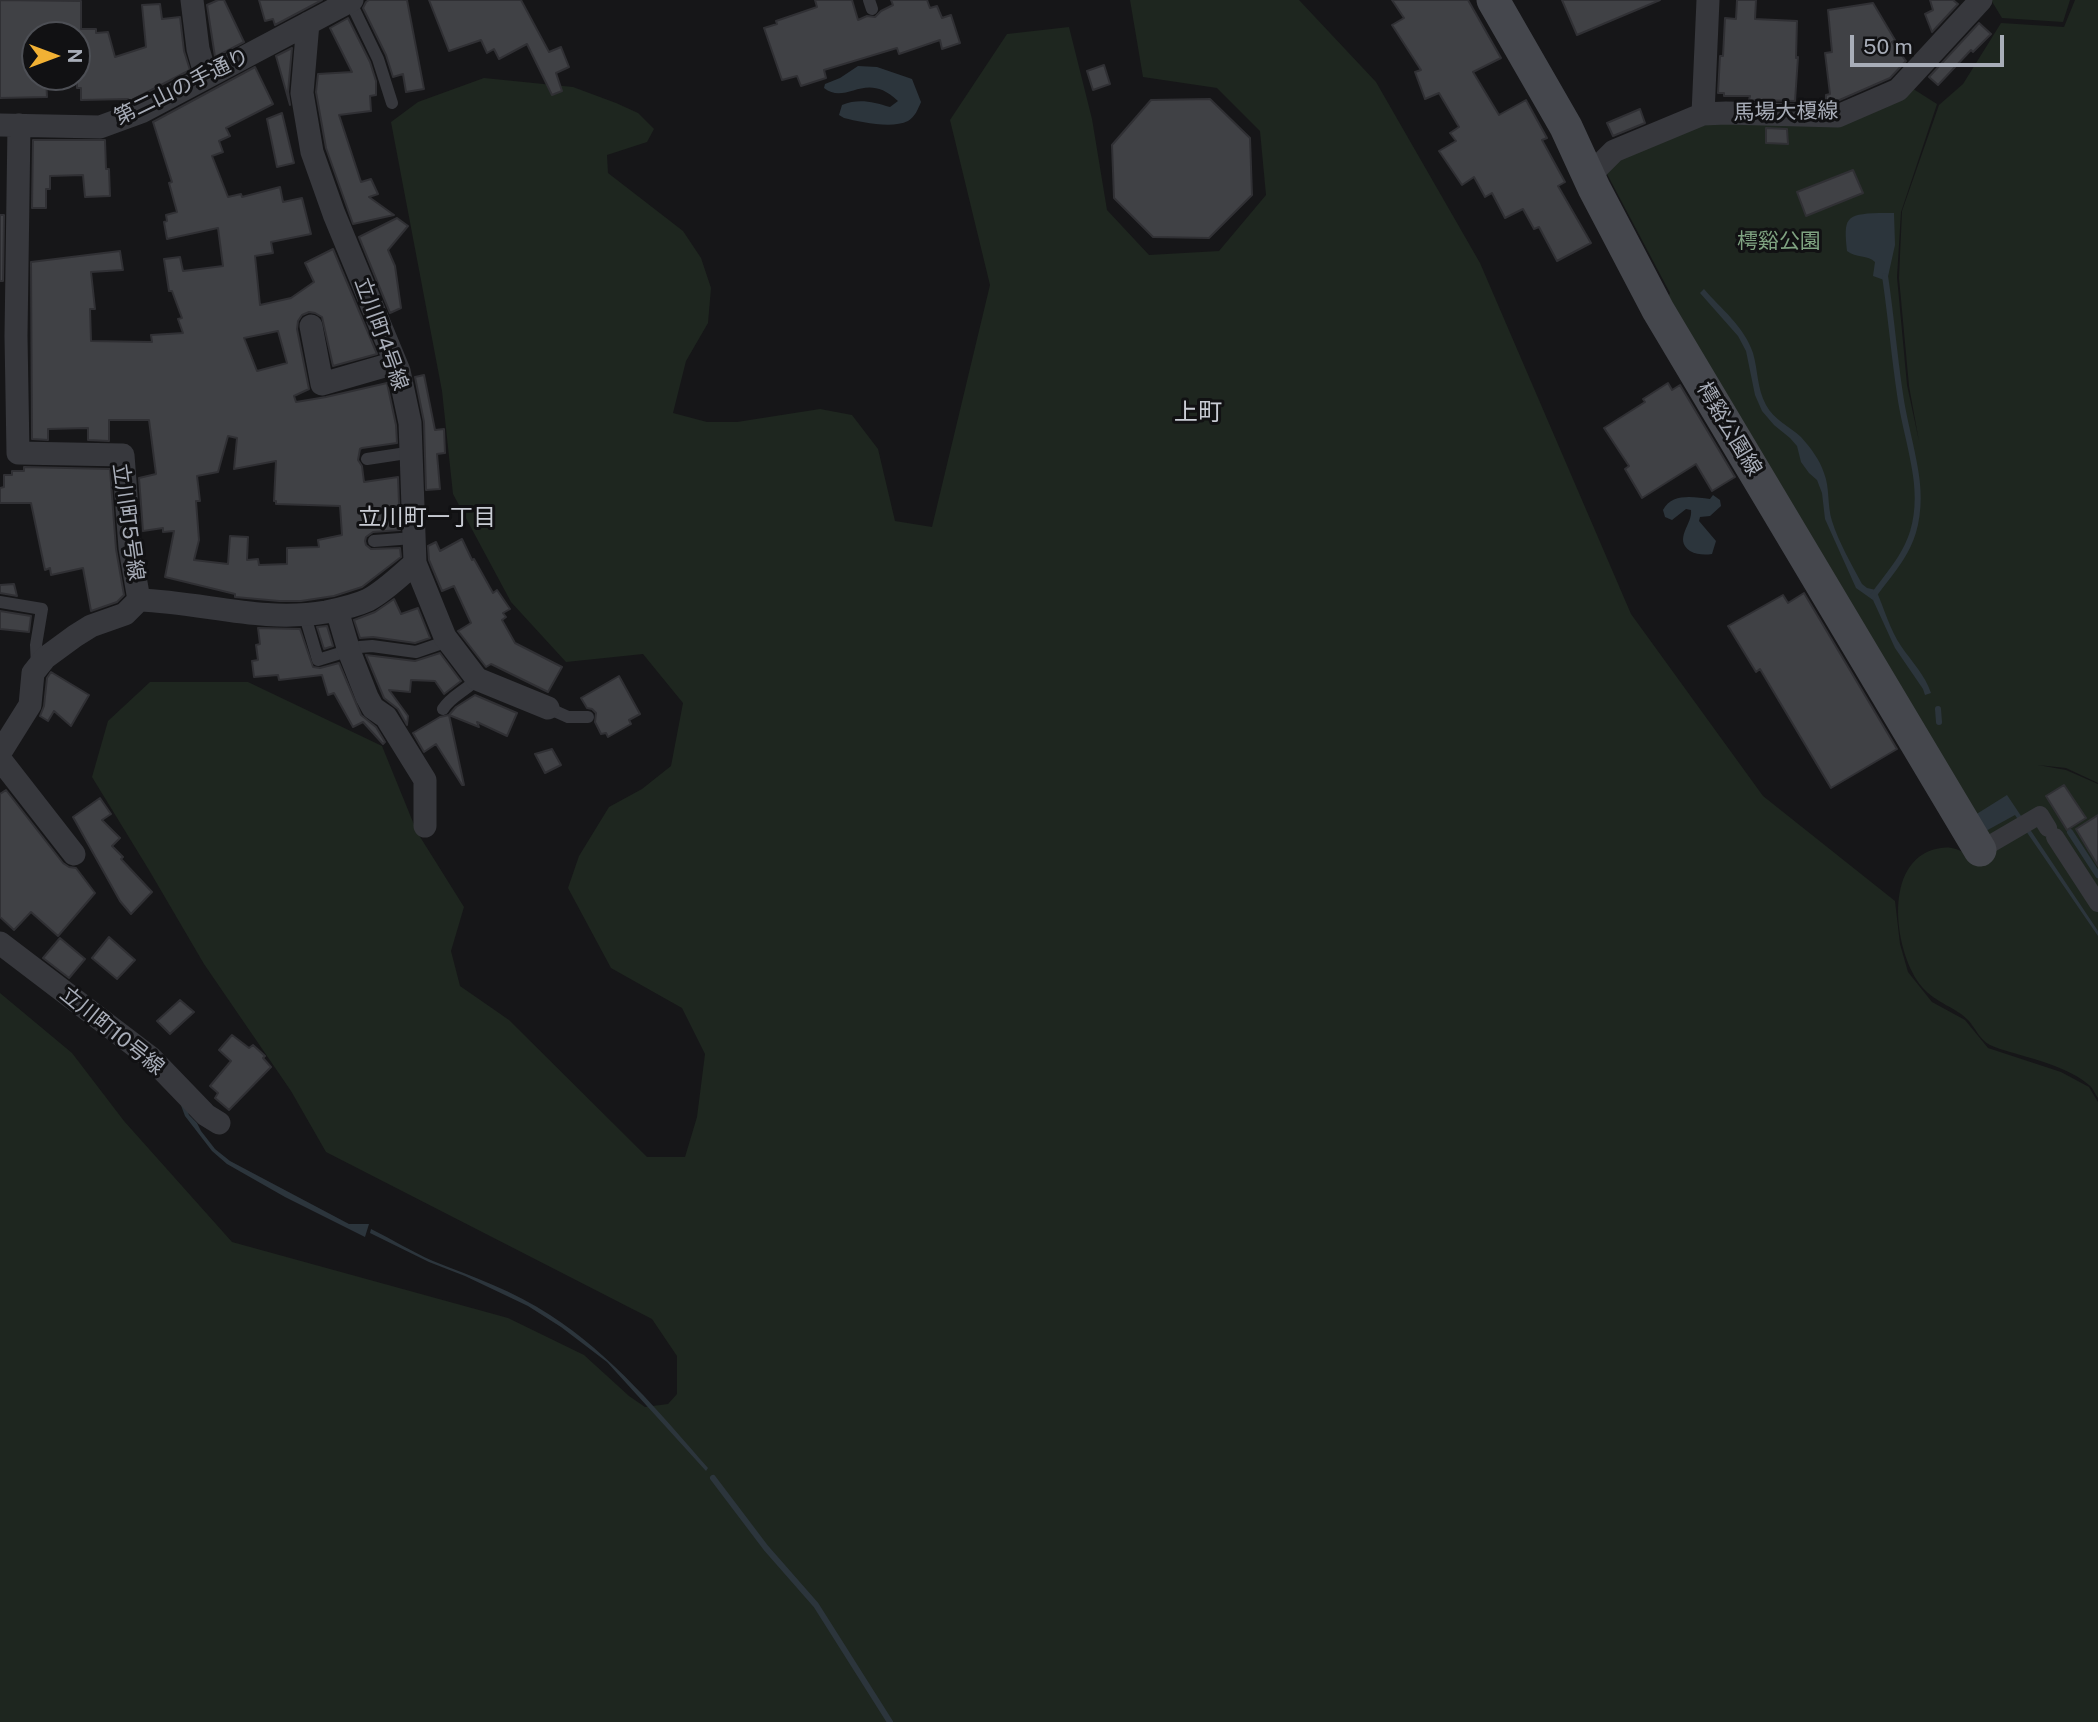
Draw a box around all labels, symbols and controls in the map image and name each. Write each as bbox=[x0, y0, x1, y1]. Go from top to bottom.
north arrow bbox=[21, 21, 91, 91]
scale bar bbox=[1853, 21, 2007, 65]
text: 50 m bbox=[1863, 34, 1913, 59]
street label: 第二山の手通り bbox=[110, 43, 254, 131]
text: N bbox=[64, 49, 86, 63]
street label: 馬場大榎線 bbox=[1733, 98, 1839, 126]
park label: 樗谿公園 bbox=[1737, 229, 1821, 255]
street label: 立川町4号線 bbox=[349, 274, 413, 394]
street label: 樗谿公園線 bbox=[1691, 378, 1767, 480]
district label: 上町 bbox=[1174, 399, 1222, 427]
street label: 立川町5号線 bbox=[107, 462, 149, 582]
district label: 立川町一丁目 bbox=[358, 504, 496, 532]
street label: 立川町10号線 bbox=[55, 981, 169, 1081]

